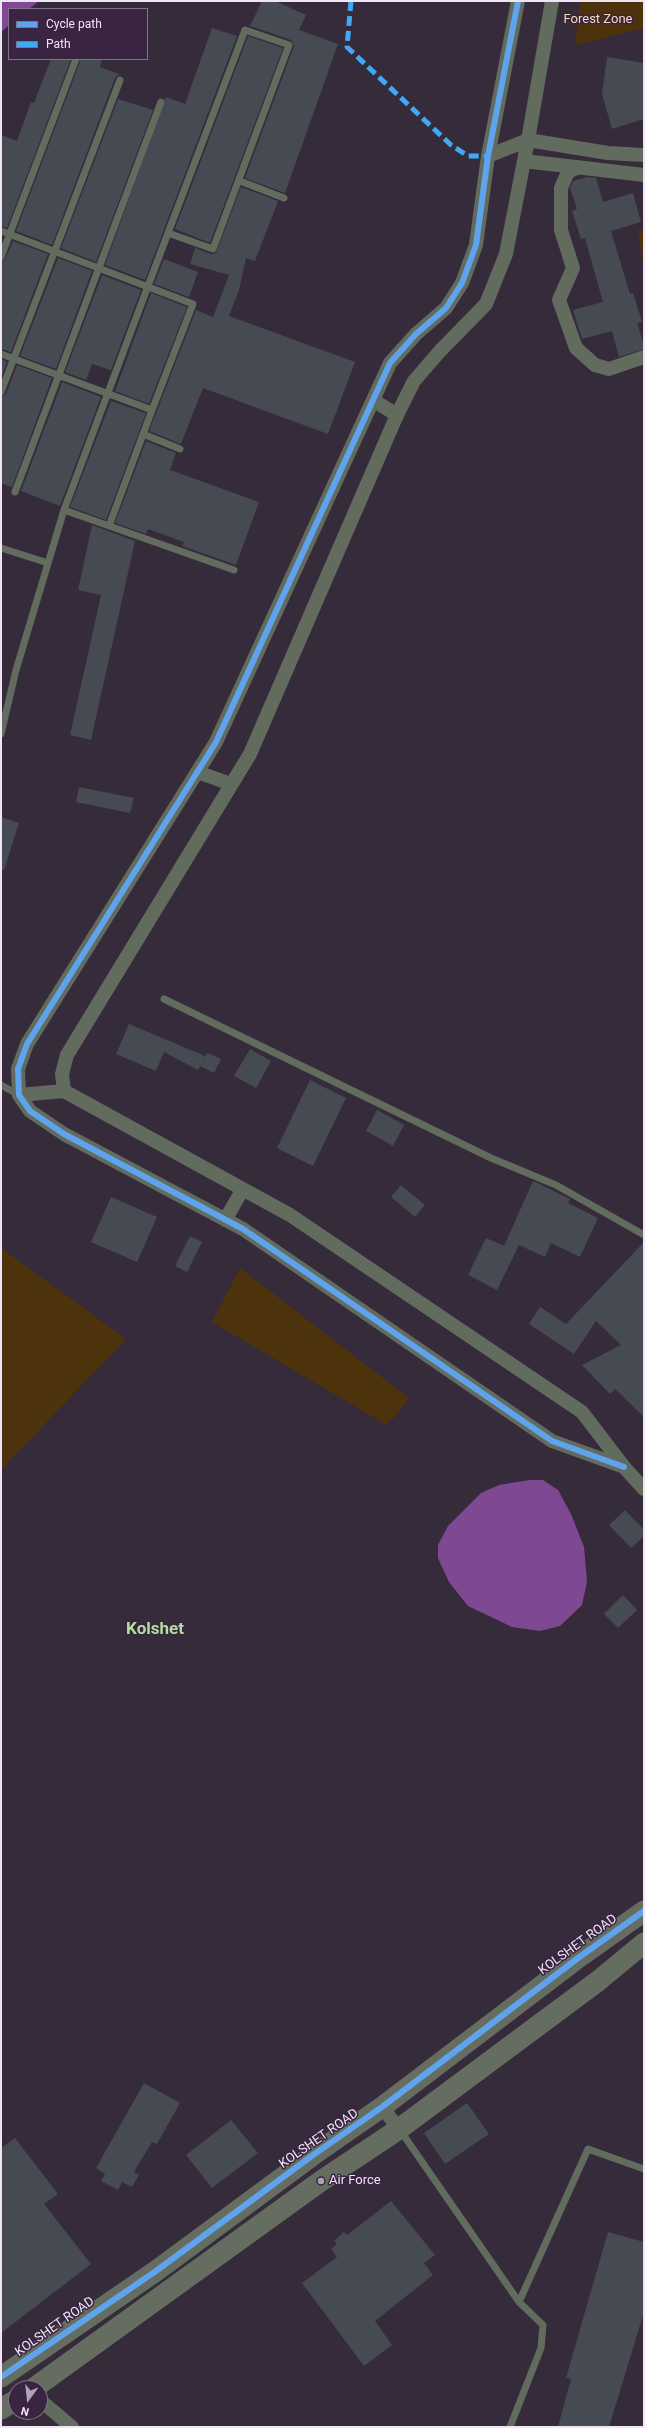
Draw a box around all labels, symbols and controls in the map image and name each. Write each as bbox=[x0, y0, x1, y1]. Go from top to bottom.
legend bbox=[8, 8, 148, 60]
park label: Forest Zone bbox=[564, 12, 632, 28]
text: Cycle path bbox=[46, 17, 102, 31]
text: Path bbox=[46, 37, 71, 51]
district label: Kolshet bbox=[126, 1620, 184, 1640]
street label: KOLSHET ROAD bbox=[536, 1911, 620, 1979]
street label: KOLSHET ROAD bbox=[276, 2106, 362, 2172]
place label: Air Force bbox=[329, 2173, 381, 2189]
marker: Air Force bbox=[316, 2176, 326, 2186]
street label: KOLSHET ROAD bbox=[12, 2294, 98, 2360]
north arrow bbox=[8, 2380, 48, 2420]
text: N bbox=[20, 2404, 30, 2418]

